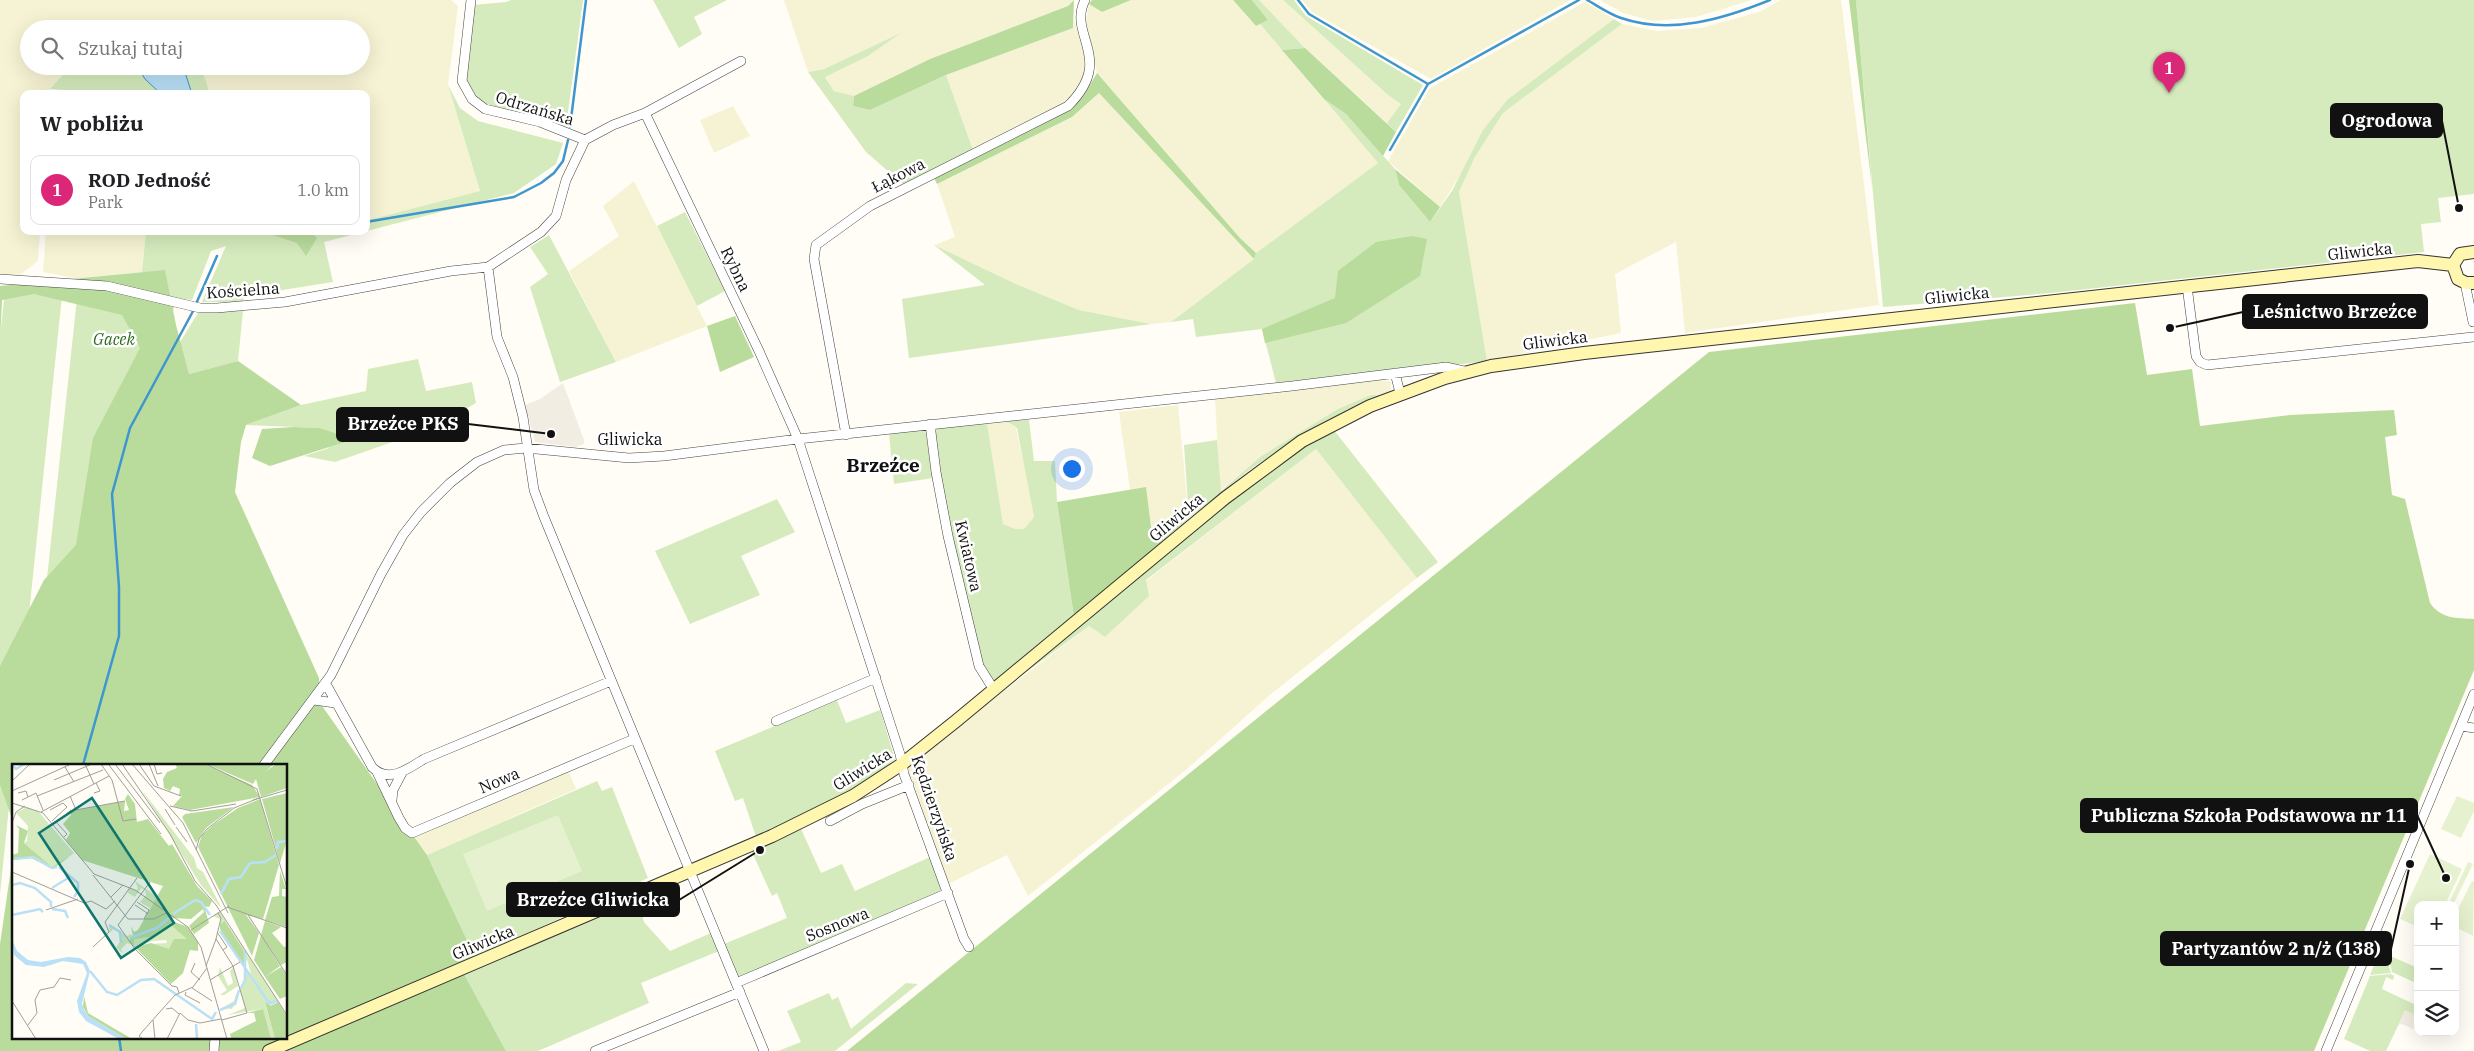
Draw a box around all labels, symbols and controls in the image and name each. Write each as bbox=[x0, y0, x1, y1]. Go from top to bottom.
search box bbox=[20, 20, 370, 75]
icon: search bbox=[38, 34, 66, 62]
text: Szukaj tutaj bbox=[78, 36, 183, 60]
pin: 1 bbox=[2153, 52, 2185, 93]
street label: Odrzańska bbox=[493, 87, 577, 130]
callout: Ogrodowa bbox=[2331, 104, 2442, 137]
text: W pobliżu bbox=[40, 109, 143, 137]
text: Ogrodowa bbox=[2342, 109, 2432, 132]
street label: Łąkowa bbox=[868, 153, 928, 197]
text: ROD Jedność bbox=[88, 168, 211, 192]
text: 1 bbox=[52, 180, 62, 200]
text: 1.0 km bbox=[297, 180, 349, 200]
text: Park bbox=[88, 192, 123, 212]
street label: Gliwicka bbox=[2327, 238, 2394, 264]
street label: Rybna bbox=[717, 243, 756, 295]
street label: Kościelna bbox=[206, 277, 281, 303]
street label: Gliwicka bbox=[1924, 282, 1991, 308]
callout: Leśnictwo Brzeźce bbox=[2243, 295, 2427, 328]
text: Leśnictwo Brzeźce bbox=[2253, 300, 2417, 323]
street label: Gliwicka bbox=[1521, 326, 1589, 354]
park label: Gacek bbox=[93, 329, 135, 349]
callout: Brzeźce PKS bbox=[337, 408, 468, 441]
text: Brzeźce PKS bbox=[347, 412, 459, 435]
street label: Gliwicka bbox=[597, 429, 663, 449]
district label: Brzeźce bbox=[846, 453, 920, 477]
your location bbox=[1059, 456, 1085, 482]
street label: Gliwicka bbox=[1145, 488, 1208, 546]
street label: Kwiatowa bbox=[951, 518, 987, 594]
street label: Gliwicka bbox=[829, 743, 895, 795]
street label: Kędzierzyńska bbox=[907, 752, 963, 864]
street label: Nowa bbox=[476, 762, 523, 797]
inset map bbox=[12, 764, 288, 1038]
callout: Publiczna Szkoła Podstawowa nr 11 bbox=[2081, 799, 2417, 832]
text: Publiczna Szkoła Podstawowa nr 11 bbox=[2091, 804, 2407, 827]
callout: Brzeźce Gliwicka bbox=[507, 883, 679, 916]
text: Brzeźce Gliwicka bbox=[517, 888, 669, 911]
map controls bbox=[2414, 901, 2459, 1036]
button: + bbox=[2414, 901, 2459, 946]
street label: Sosnowa bbox=[802, 902, 872, 946]
street label: Gliwicka bbox=[449, 920, 517, 964]
callout: Partyzantów 2 n/ż (138) bbox=[2161, 932, 2391, 965]
text: Partyzantów 2 n/ż (138) bbox=[2171, 937, 2381, 960]
button: − bbox=[2414, 946, 2459, 991]
button: layers bbox=[2414, 991, 2459, 1036]

